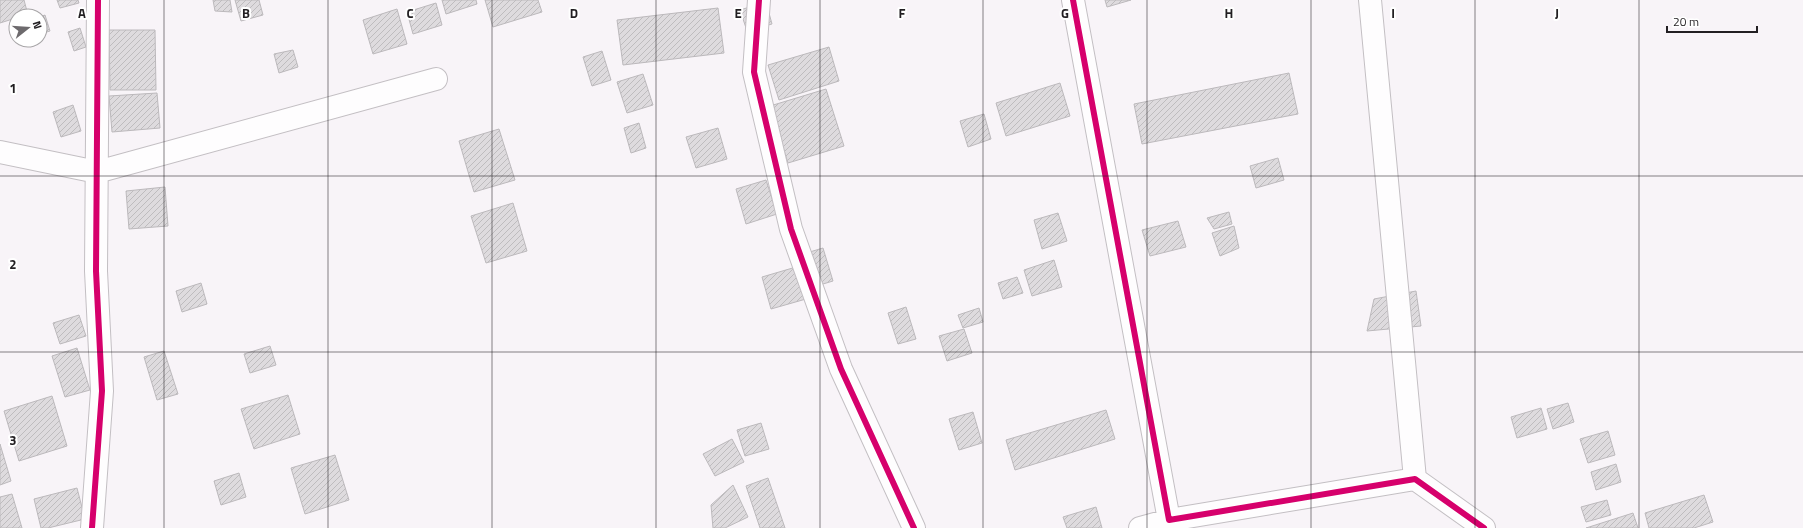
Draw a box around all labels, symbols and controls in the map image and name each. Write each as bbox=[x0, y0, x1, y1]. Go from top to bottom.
text: A bbox=[78, 3, 86, 23]
text: B bbox=[242, 3, 250, 23]
text: C bbox=[406, 3, 414, 23]
text: D bbox=[570, 3, 578, 23]
text: E bbox=[734, 3, 742, 23]
text: F bbox=[899, 3, 906, 23]
text: G bbox=[1061, 3, 1069, 23]
text: H bbox=[1225, 3, 1233, 23]
text: I bbox=[1391, 3, 1395, 23]
text: J bbox=[1555, 3, 1559, 23]
north arrow bbox=[8, 8, 48, 48]
scale bar bbox=[1667, 8, 1757, 34]
text: 20 m bbox=[1673, 12, 1699, 31]
text: N bbox=[29, 19, 46, 31]
text: 1 bbox=[9, 78, 17, 98]
text: 2 bbox=[9, 254, 17, 274]
text: 3 bbox=[9, 430, 17, 450]

